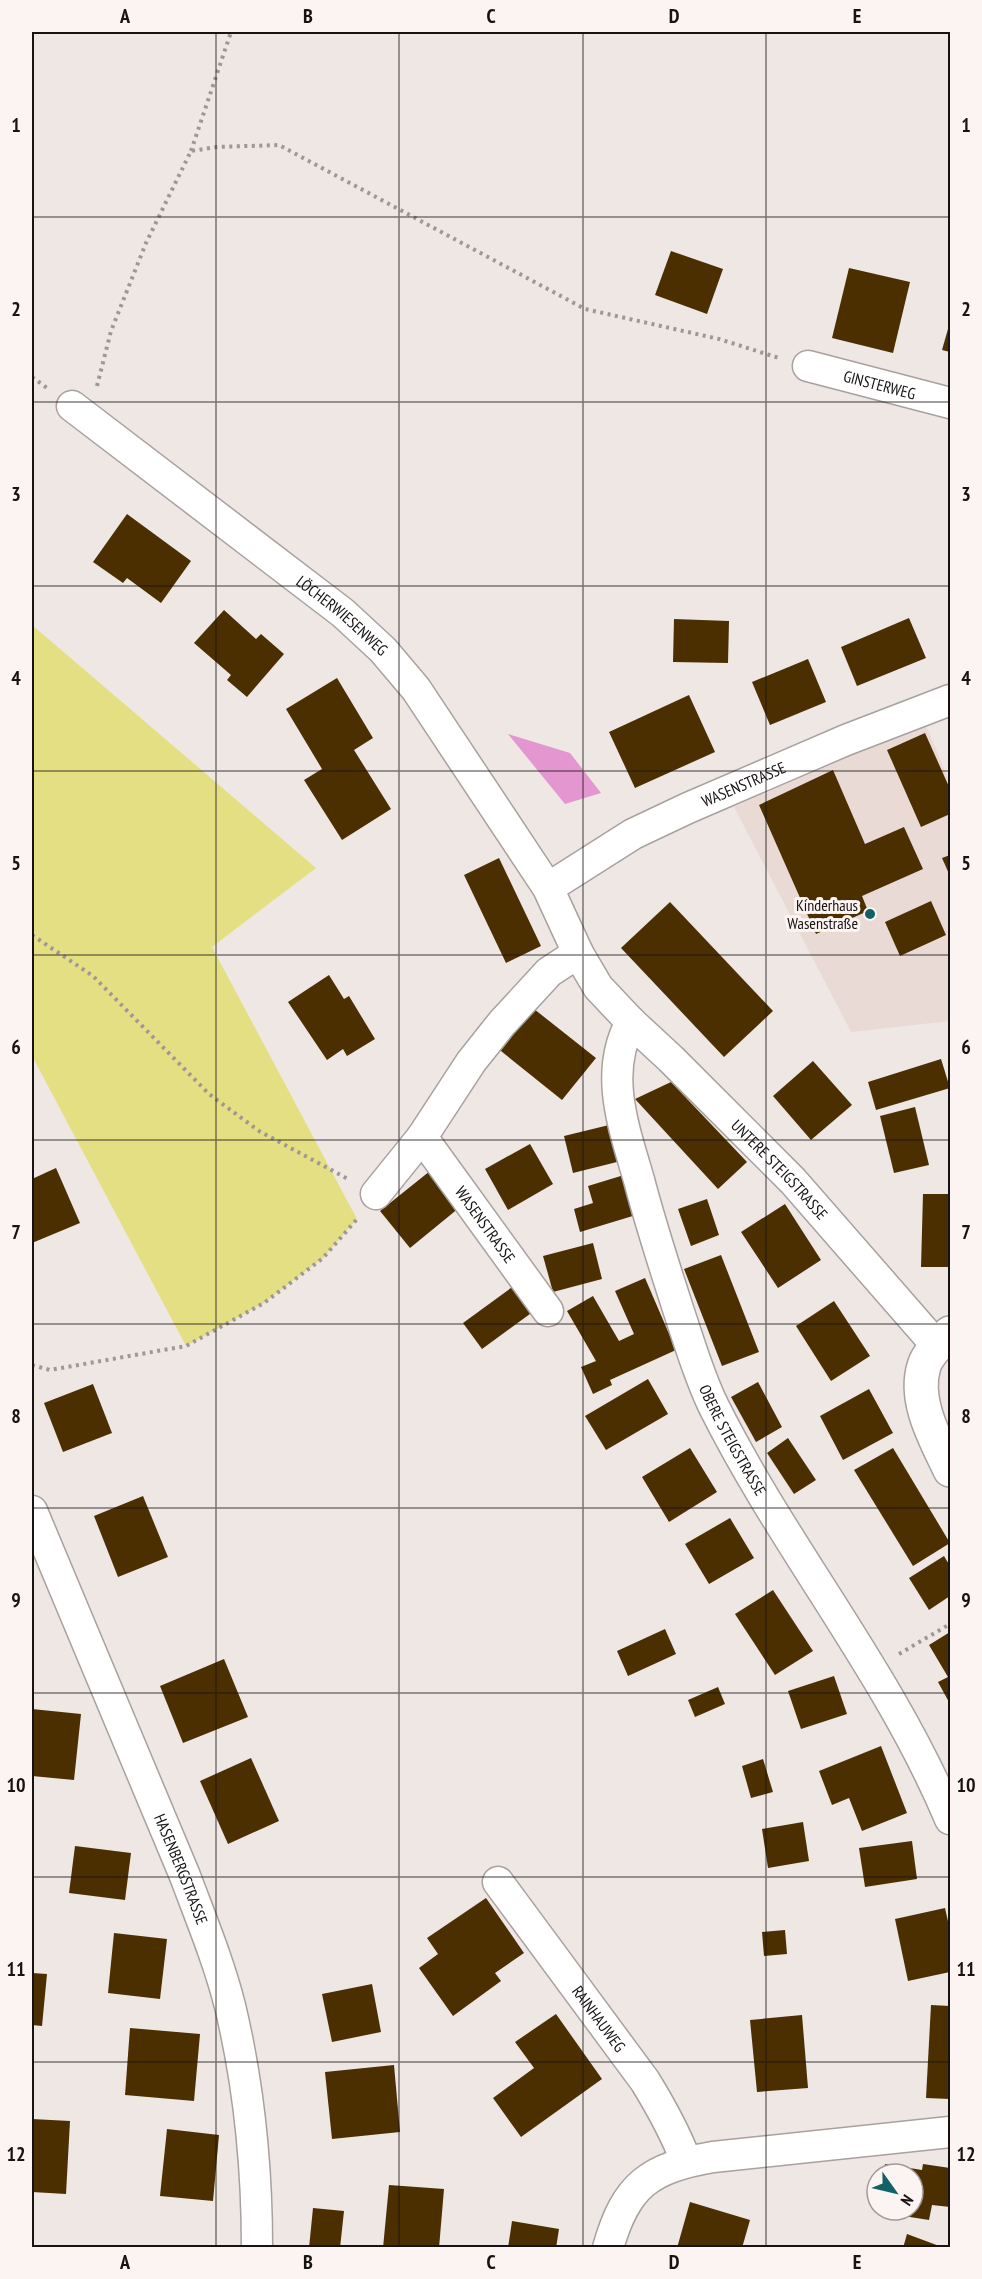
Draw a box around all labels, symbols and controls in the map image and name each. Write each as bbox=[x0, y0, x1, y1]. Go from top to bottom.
text: A bbox=[119, 3, 131, 29]
text: B bbox=[303, 3, 313, 29]
text: C bbox=[486, 3, 496, 29]
text: D bbox=[669, 3, 680, 29]
text: E bbox=[853, 3, 861, 29]
text: 1 bbox=[11, 112, 21, 138]
text: 1 bbox=[961, 112, 971, 138]
text: 2 bbox=[11, 296, 21, 322]
text: 2 bbox=[961, 296, 971, 322]
street label: GINSTERWEG bbox=[841, 366, 918, 404]
text: 3 bbox=[11, 481, 21, 507]
text: 3 bbox=[961, 481, 971, 507]
street label: LÖCHERWIESENWEG bbox=[293, 571, 392, 660]
text: 4 bbox=[11, 665, 21, 691]
text: 4 bbox=[961, 665, 971, 691]
street label: WASENSTRASSE bbox=[698, 757, 789, 811]
text: 5 bbox=[11, 850, 21, 876]
text: 5 bbox=[961, 850, 971, 876]
place label: Kinderhaus Wasenstraße bbox=[787, 895, 858, 933]
marker: Kinderhaus Wasenstraße bbox=[863, 907, 877, 921]
text: 6 bbox=[11, 1034, 21, 1060]
text: 6 bbox=[961, 1034, 971, 1060]
street label: UNTERE STEIGSTRASSE bbox=[727, 1115, 832, 1224]
street label: WASENSTRASSE bbox=[451, 1182, 520, 1267]
text: 7 bbox=[11, 1219, 21, 1245]
text: 7 bbox=[961, 1219, 971, 1245]
street label: OBERE STEIGSTRASSE bbox=[695, 1381, 771, 1499]
text: 8 bbox=[11, 1403, 21, 1429]
text: 8 bbox=[961, 1403, 971, 1429]
text: 9 bbox=[11, 1587, 21, 1613]
text: 9 bbox=[961, 1587, 971, 1613]
text: 10 bbox=[6, 1772, 26, 1798]
text: 10 bbox=[956, 1772, 976, 1798]
street label: HASENBERGSTRASSE bbox=[150, 1811, 212, 1927]
text: 11 bbox=[6, 1956, 26, 1982]
text: 11 bbox=[956, 1956, 976, 1982]
street label: RAINHAUWEG bbox=[568, 1982, 630, 2056]
text: 12 bbox=[6, 2141, 26, 2167]
text: 12 bbox=[956, 2141, 976, 2167]
north arrow bbox=[865, 2162, 925, 2222]
text: N bbox=[897, 2191, 918, 2210]
text: A bbox=[119, 2249, 131, 2275]
text: B bbox=[303, 2249, 313, 2275]
text: C bbox=[486, 2249, 496, 2275]
text: D bbox=[669, 2249, 680, 2275]
text: E bbox=[853, 2249, 861, 2275]

